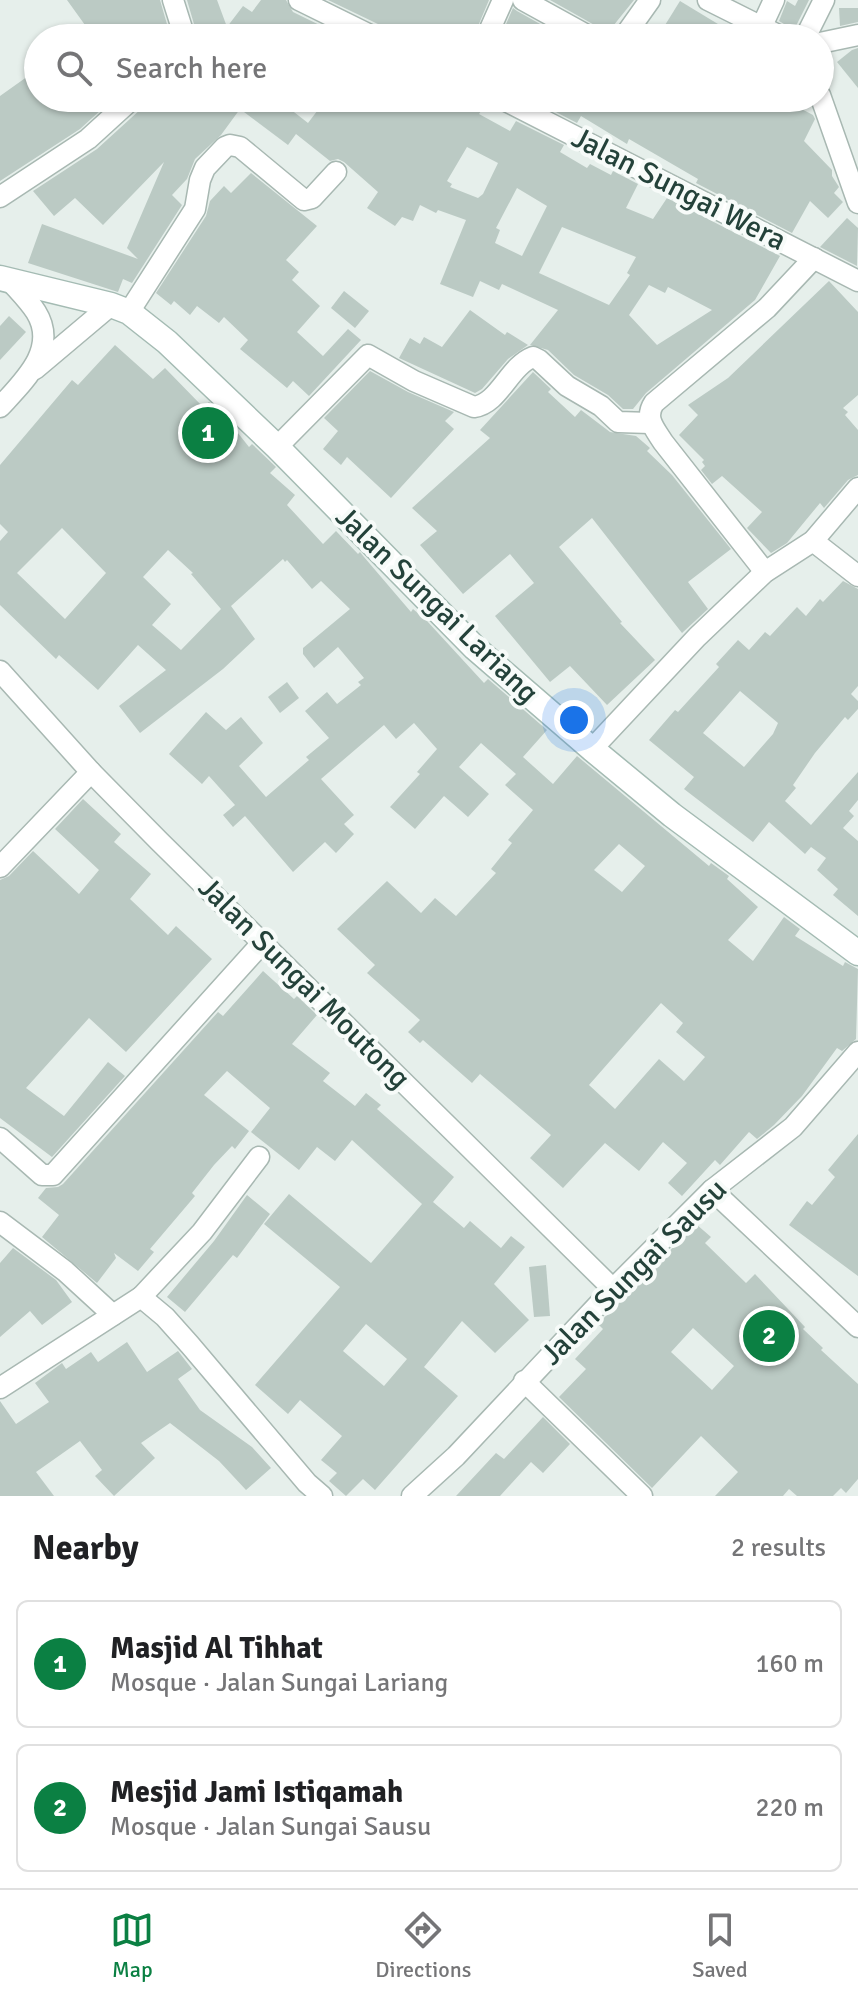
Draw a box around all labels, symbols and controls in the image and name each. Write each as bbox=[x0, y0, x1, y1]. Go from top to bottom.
search box bbox=[24, 24, 834, 112]
icon: search bbox=[52, 46, 96, 90]
text: Search here bbox=[116, 50, 267, 87]
street label: Jalan Sungai Wera bbox=[566, 119, 792, 259]
pin: 1 bbox=[182, 403, 234, 463]
street label: Jalan Sungai Lariang bbox=[328, 499, 546, 711]
your location bbox=[554, 700, 594, 740]
street label: Jalan Sungai Moutong bbox=[190, 869, 418, 1097]
street label: Jalan Sungai Sausu bbox=[533, 1171, 735, 1373]
pin: 2 bbox=[743, 1306, 795, 1366]
text: Nearby bbox=[32, 1527, 139, 1569]
text: 2 results bbox=[731, 1532, 826, 1564]
text: Masjid Al Tihhat bbox=[110, 1630, 323, 1667]
text: 1 bbox=[53, 1648, 67, 1680]
text: 160 m bbox=[755, 1648, 824, 1680]
text: Mosque · Jalan Sungai Lariang bbox=[110, 1667, 448, 1699]
text: Mesjid Jami Istiqamah bbox=[110, 1774, 403, 1811]
text: 2 bbox=[53, 1792, 67, 1824]
text: 220 m bbox=[755, 1792, 824, 1824]
text: Mosque · Jalan Sungai Sausu bbox=[110, 1811, 431, 1843]
tab: Map bbox=[110, 1908, 154, 1983]
tab: Directions bbox=[375, 1908, 471, 1983]
tab: Saved bbox=[692, 1908, 748, 1983]

